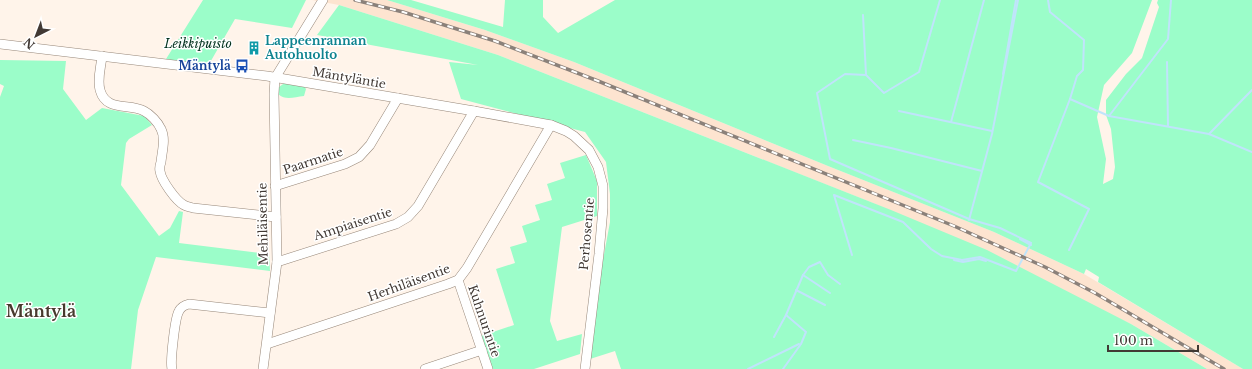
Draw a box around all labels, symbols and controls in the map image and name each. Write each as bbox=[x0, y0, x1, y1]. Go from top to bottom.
north arrow bbox=[16, 16, 56, 56]
place label: Lappeenrannan Autohuolto bbox=[264, 33, 367, 62]
text: N bbox=[20, 34, 38, 52]
park label: Leikkipuisto bbox=[163, 36, 232, 51]
building icon: Lappeenrannan Autohuolto bbox=[246, 40, 262, 56]
place label: Mäntylä bbox=[178, 58, 231, 73]
bus stop icon: Mäntylä bbox=[234, 58, 250, 74]
street label: Mäntyläntie bbox=[311, 64, 387, 91]
street label: Paarmatie bbox=[281, 144, 345, 177]
street label: Mehiläisentie bbox=[254, 182, 271, 266]
street label: Perhosentie bbox=[576, 197, 597, 271]
street label: Ampiaisentie bbox=[311, 204, 394, 244]
street label: Herhiläisentie bbox=[366, 261, 452, 304]
street label: Kuhnurintie bbox=[465, 283, 504, 359]
district label: Mäntylä bbox=[6, 301, 76, 321]
scale bar bbox=[1108, 327, 1198, 353]
text: 100 m bbox=[1114, 333, 1153, 348]

